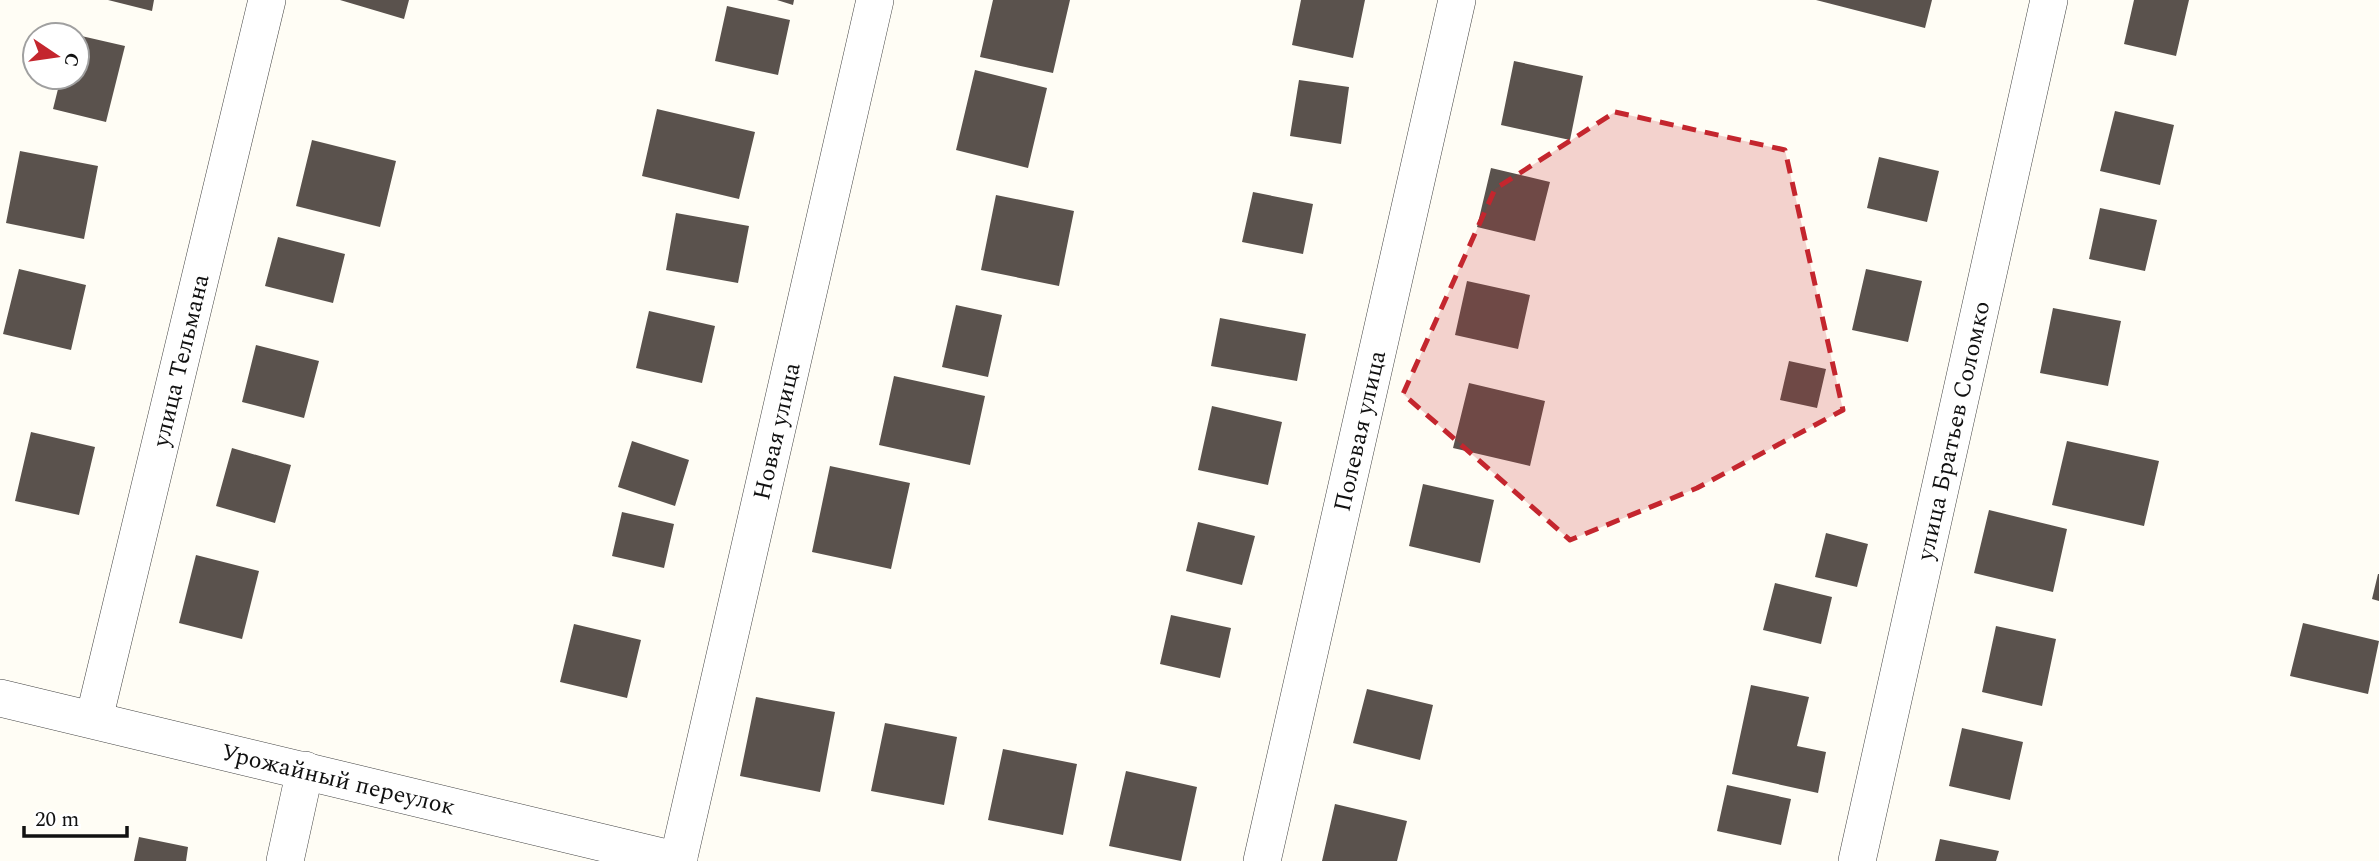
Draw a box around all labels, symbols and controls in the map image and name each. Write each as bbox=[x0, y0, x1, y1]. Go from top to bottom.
north arrow bbox=[21, 21, 91, 91]
text: С bbox=[55, 50, 87, 69]
street label: улица Тельмана bbox=[143, 270, 220, 452]
street label: улица Братьев Соломко bbox=[1907, 298, 2000, 565]
street label: Полевая улица bbox=[1325, 347, 1396, 515]
street label: Новая улица bbox=[744, 359, 811, 504]
street label: Урожайный переулок bbox=[217, 735, 459, 826]
scale bar bbox=[24, 794, 128, 838]
text: 20 m bbox=[35, 804, 79, 836]

